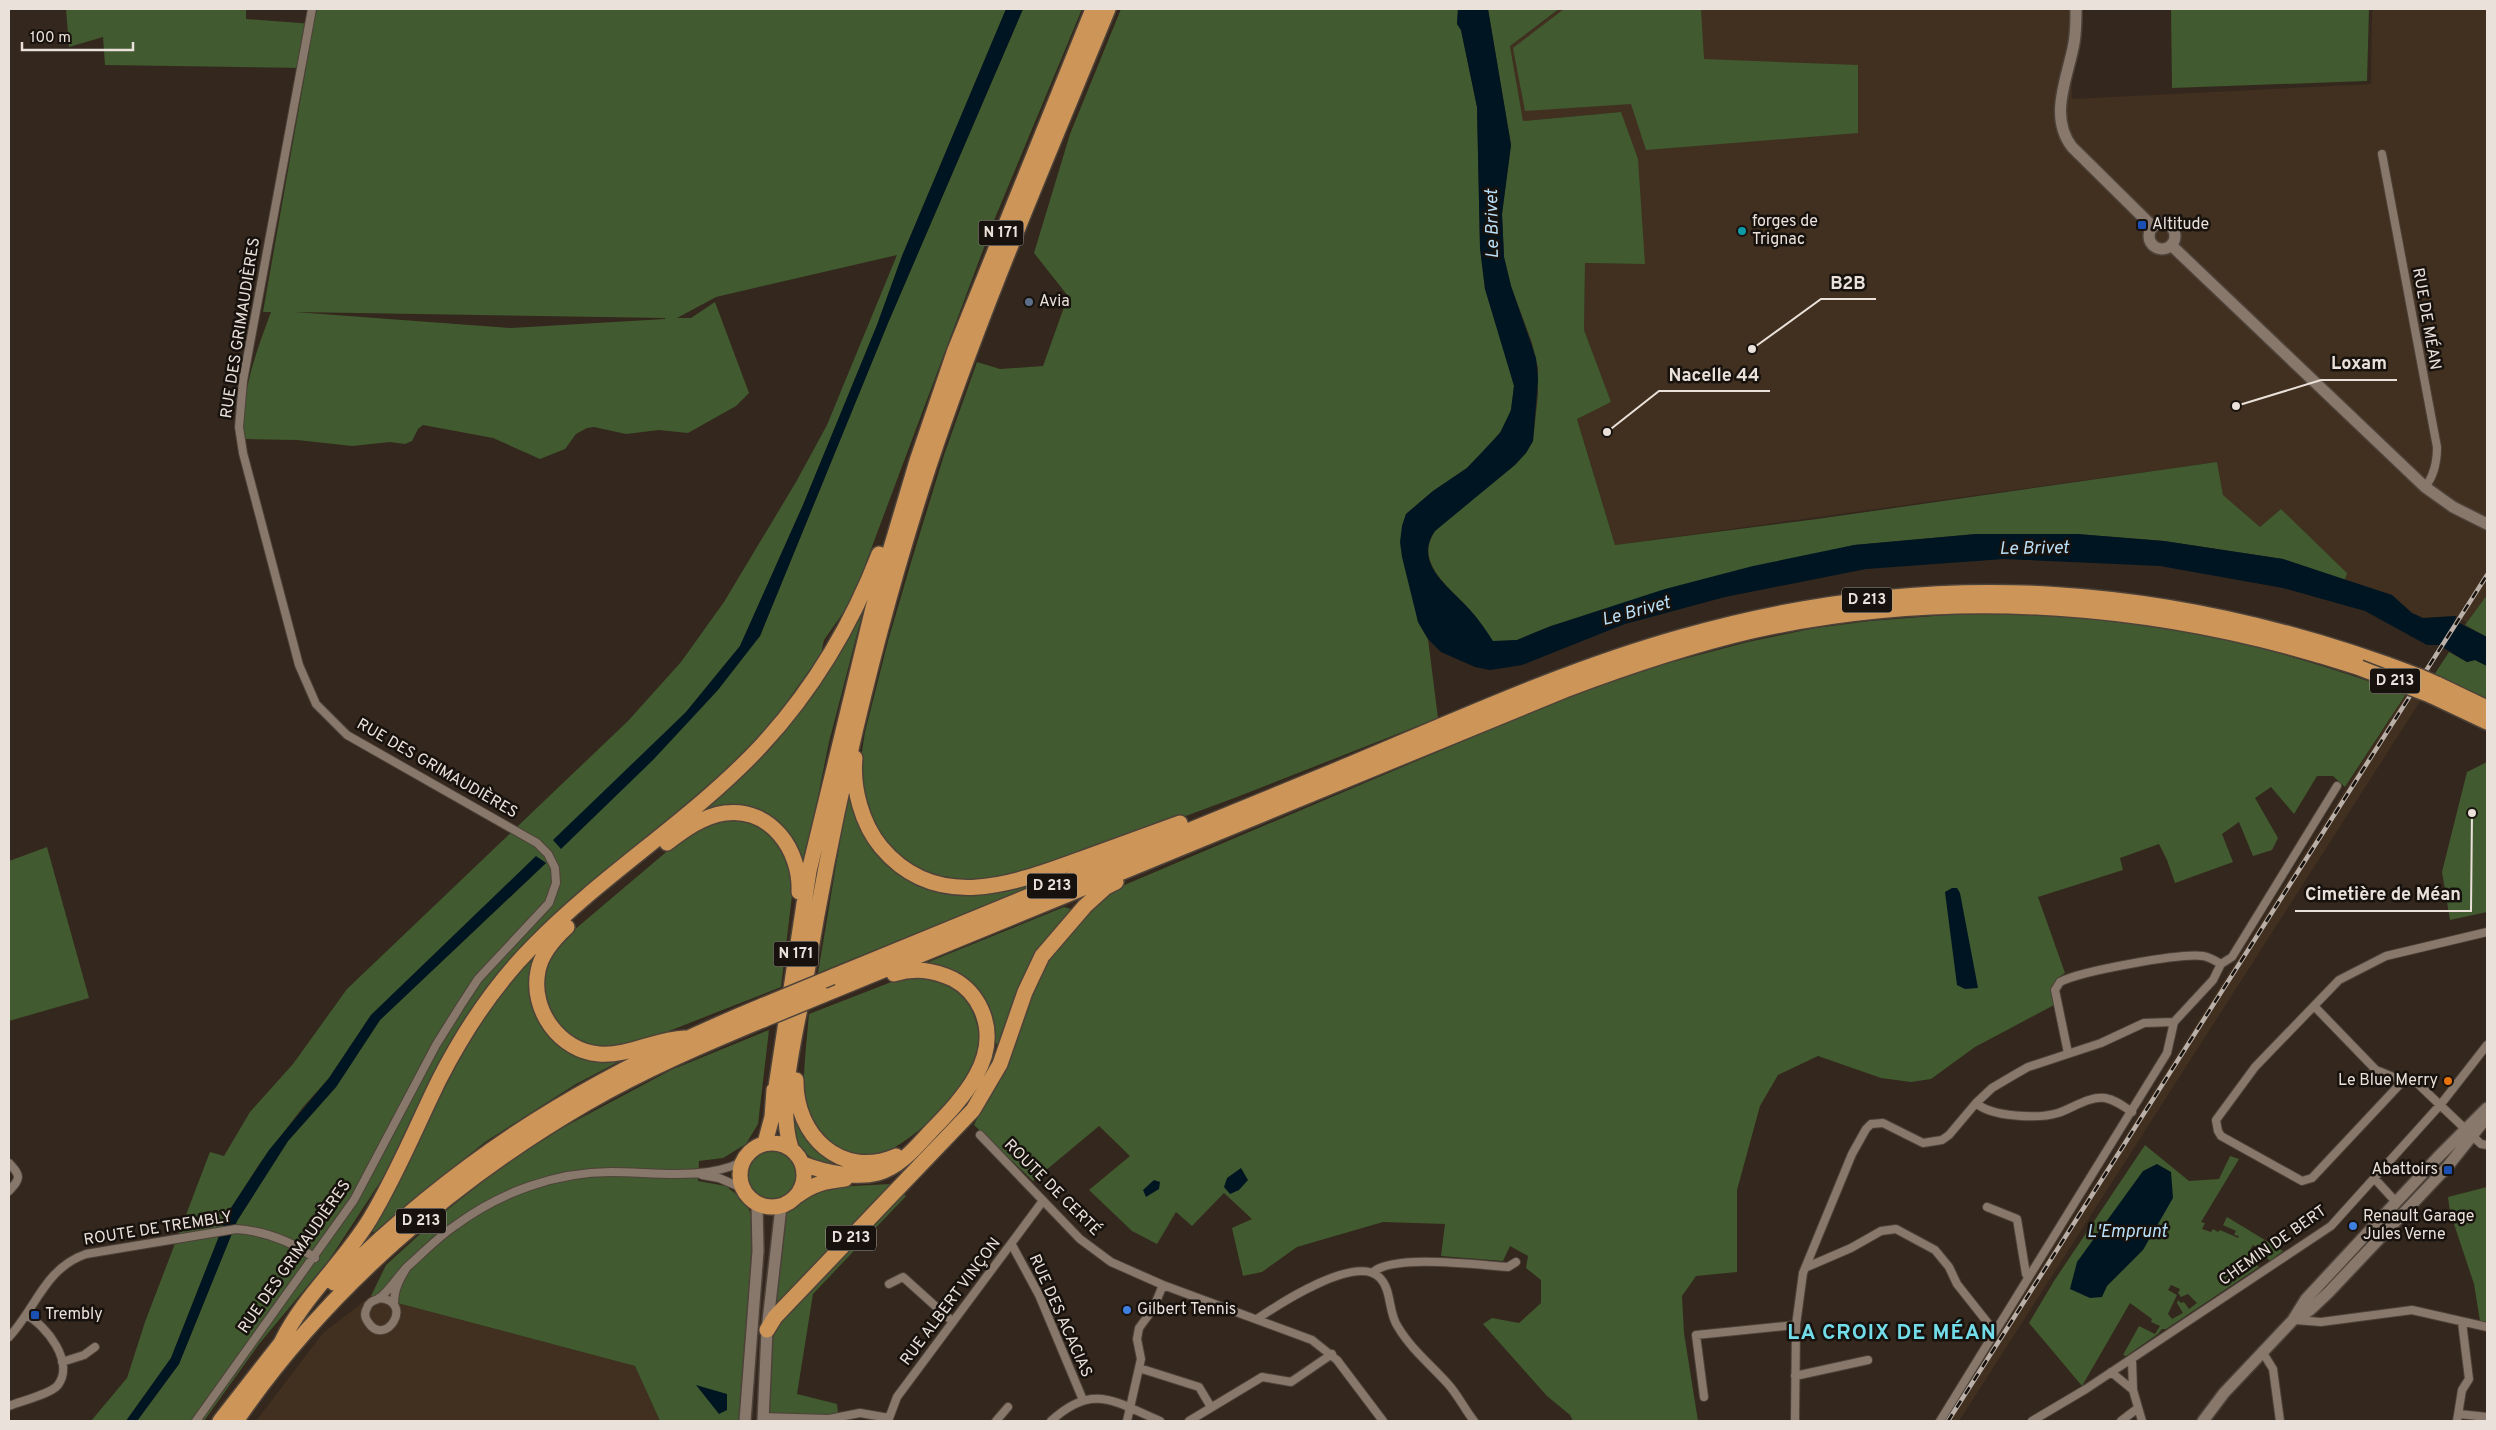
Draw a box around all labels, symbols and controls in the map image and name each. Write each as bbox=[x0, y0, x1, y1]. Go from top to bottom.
scale bar bbox=[22, 20, 134, 52]
text: 100 m bbox=[30, 29, 71, 48]
water label: Le Brivet bbox=[1481, 187, 1505, 259]
place label: forges de Trignac bbox=[1752, 212, 1818, 250]
place label: Altitude bbox=[2152, 215, 2209, 235]
marker: Altitude bbox=[2136, 219, 2148, 231]
road number: N 171 bbox=[978, 220, 1024, 246]
marker: forges de Trignac bbox=[1736, 225, 1748, 237]
street label: RUE DES GRIMAUDIÈRES bbox=[215, 236, 265, 420]
callout: B2B bbox=[1821, 266, 1876, 299]
street label: RUE DE MÉAN bbox=[2407, 266, 2447, 372]
text: B2B bbox=[1830, 273, 1866, 296]
place label: Avia bbox=[1039, 292, 1070, 312]
marker: Avia bbox=[1023, 296, 1035, 308]
callout: Loxam bbox=[2321, 347, 2397, 380]
text: Loxam bbox=[2331, 353, 2387, 376]
callout: Nacelle 44 bbox=[1659, 358, 1770, 391]
text: Nacelle 44 bbox=[1669, 365, 1759, 388]
water label: Le Brivet bbox=[1999, 537, 2071, 561]
road number: D 213 bbox=[1842, 588, 1892, 612]
water label: Le Brivet bbox=[1599, 591, 1674, 632]
road number: D 213 bbox=[2370, 668, 2420, 694]
street label: RUE DES GRIMAUDIÈRES bbox=[353, 713, 522, 823]
road number: D 213 bbox=[1027, 874, 1077, 898]
callout: Cimetière de Méan bbox=[2295, 878, 2471, 911]
text: Cimetière de Méan bbox=[2305, 884, 2461, 907]
road number: N 171 bbox=[774, 942, 818, 966]
place label: Le Blue Merry bbox=[2338, 1071, 2438, 1091]
marker: Le Blue Merry bbox=[2442, 1075, 2454, 1087]
street label: ROUTE DE CERTÉ bbox=[999, 1134, 1106, 1241]
place label: Abattoirs bbox=[2371, 1160, 2438, 1180]
marker: Abattoirs bbox=[2442, 1164, 2454, 1176]
street label: RUE DES GRIMAUDIÈRES bbox=[233, 1175, 356, 1338]
street label: CHEMIN DE BERT bbox=[2215, 1201, 2331, 1291]
street label: ROUTE DE TREMBLY bbox=[82, 1207, 234, 1251]
place label: Renault Garage Jules Verne bbox=[2363, 1207, 2474, 1245]
road number: D 213 bbox=[396, 1208, 446, 1234]
marker: Renault Garage Jules Verne bbox=[2347, 1220, 2359, 1232]
water label: L'Emprunt bbox=[2087, 1221, 2169, 1244]
road number: D 213 bbox=[826, 1226, 876, 1250]
street label: RUE ALBERT VINÇON bbox=[896, 1234, 1006, 1370]
street label: RUE DES ACACIAS bbox=[1024, 1251, 1096, 1381]
place label: Gilbert Tennis bbox=[1137, 1300, 1236, 1320]
marker: Gilbert Tennis bbox=[1121, 1304, 1133, 1316]
place label: Trembly bbox=[45, 1305, 103, 1325]
marker: Trembly bbox=[29, 1309, 41, 1321]
district label: LA CROIX DE MÉAN bbox=[1787, 1319, 1997, 1347]

